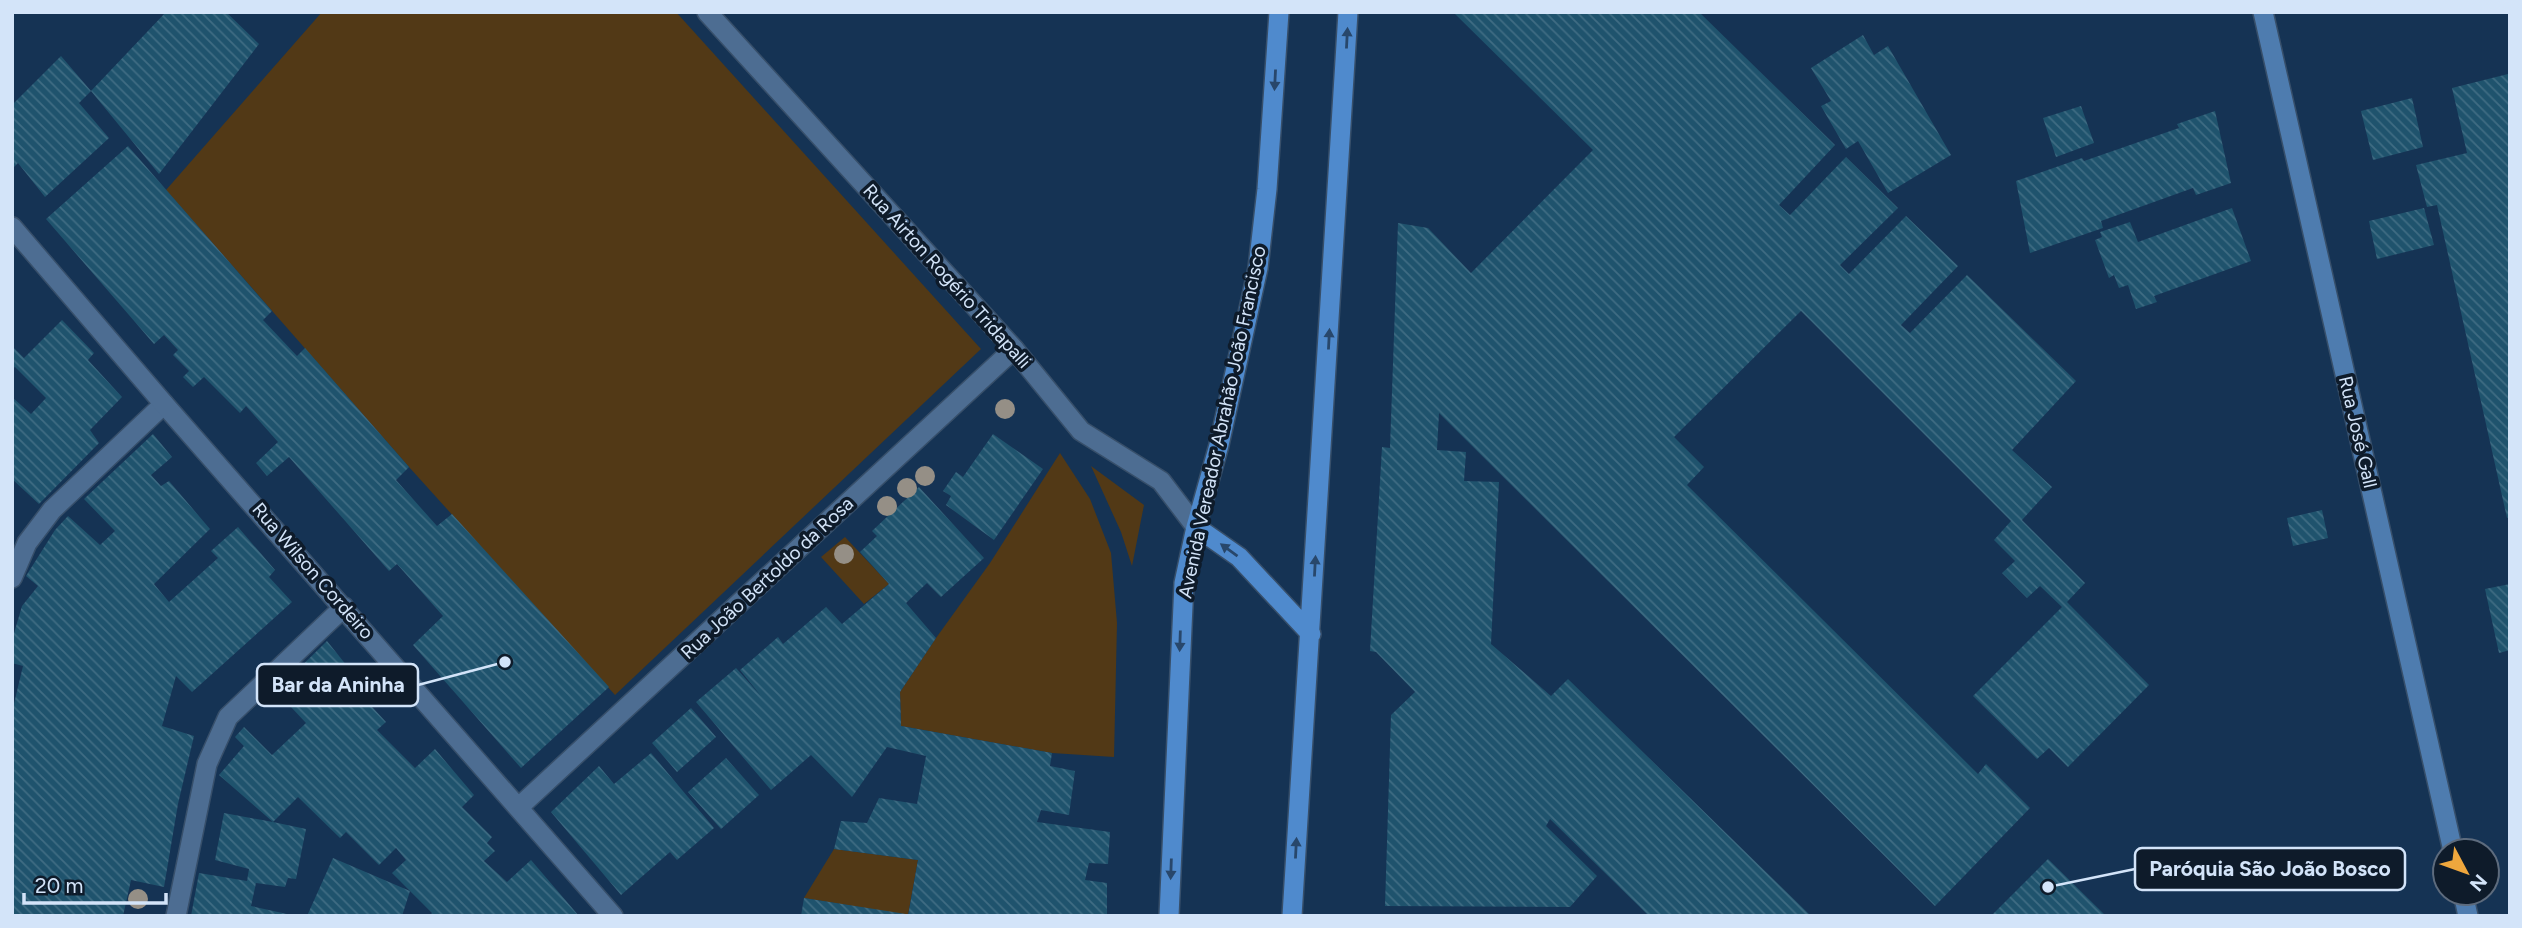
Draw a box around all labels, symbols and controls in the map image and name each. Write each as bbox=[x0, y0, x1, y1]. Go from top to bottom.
one-way arrow bbox=[1341, 27, 1352, 49]
one-way arrow bbox=[1269, 70, 1280, 92]
street label: Rua Airton Rogério Tridapalli bbox=[858, 179, 1036, 373]
street label: Avenida Vereador Abrahão João Francisco bbox=[1173, 244, 1271, 600]
one-way arrow bbox=[1324, 328, 1335, 350]
street label: Rua José Gall bbox=[2334, 374, 2382, 490]
street label: Rua João Bertoldo da Rosa bbox=[676, 492, 858, 664]
street label: Rua Wilson Cordeiro bbox=[247, 498, 379, 644]
one-way arrow bbox=[1221, 543, 1239, 558]
one-way arrow bbox=[1310, 555, 1321, 577]
one-way arrow bbox=[1175, 631, 1186, 653]
callout: Bar da Aninha bbox=[257, 664, 418, 706]
text: Bar da Aninha bbox=[271, 672, 405, 697]
one-way arrow bbox=[1290, 836, 1301, 858]
north arrow bbox=[2431, 837, 2501, 907]
callout: Paróquia São João Bosco bbox=[2135, 848, 2405, 890]
text: Paróquia São João Bosco bbox=[2149, 856, 2391, 881]
one-way arrow bbox=[1165, 858, 1176, 880]
scale bar bbox=[24, 862, 166, 906]
text: N bbox=[2465, 870, 2492, 896]
text: 20 m bbox=[35, 873, 83, 898]

